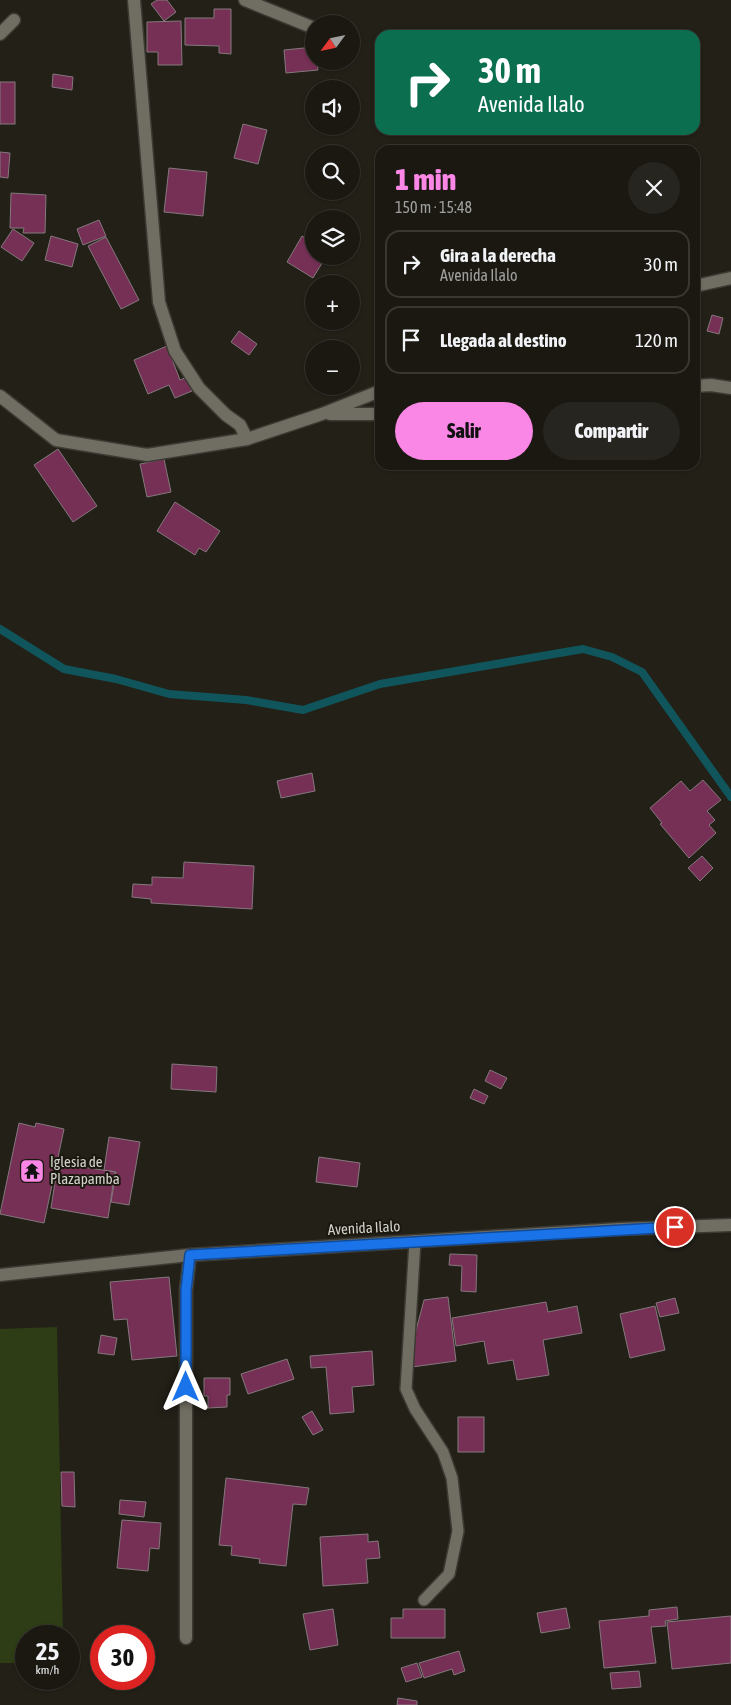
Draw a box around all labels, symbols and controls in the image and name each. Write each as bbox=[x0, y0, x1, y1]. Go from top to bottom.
north arrow bbox=[305, 15, 360, 70]
map controls bbox=[305, 15, 360, 395]
icon: right bbox=[395, 50, 460, 115]
text: 30 m bbox=[478, 50, 541, 90]
button: sound bbox=[305, 80, 360, 135]
text: Avenida Ilalo bbox=[478, 91, 585, 117]
button: search bbox=[305, 145, 360, 200]
text: 1 min bbox=[395, 162, 456, 196]
button: close bbox=[628, 162, 680, 214]
text: 150 m · 15:48 bbox=[395, 198, 472, 216]
button: layers bbox=[305, 210, 360, 265]
text: Gira a la derecha bbox=[440, 244, 556, 266]
icon: right bbox=[397, 250, 425, 278]
text: 30 m bbox=[644, 253, 678, 275]
text: Avenida Ilalo bbox=[440, 266, 518, 284]
button: + bbox=[305, 275, 360, 330]
icon: arrive bbox=[397, 326, 425, 354]
text: Llegada al destino bbox=[440, 329, 567, 351]
text: 120 m bbox=[635, 329, 678, 351]
button: − bbox=[305, 340, 360, 395]
button: Salir bbox=[395, 402, 533, 460]
button: Compartir bbox=[543, 402, 680, 460]
place label: Iglesia de Plazapamba bbox=[50, 1153, 120, 1187]
temple icon: Iglesia de Plazapamba bbox=[19, 1158, 45, 1184]
pin bbox=[654, 1206, 696, 1248]
icon: arrive bbox=[661, 1213, 689, 1241]
street label: Avenida Ilalo bbox=[327, 1217, 401, 1238]
position arrow bbox=[159, 1360, 211, 1412]
speed limit sign: 30 bbox=[90, 1625, 155, 1690]
text: 25 bbox=[36, 1637, 59, 1665]
text: km/h bbox=[36, 1663, 59, 1677]

